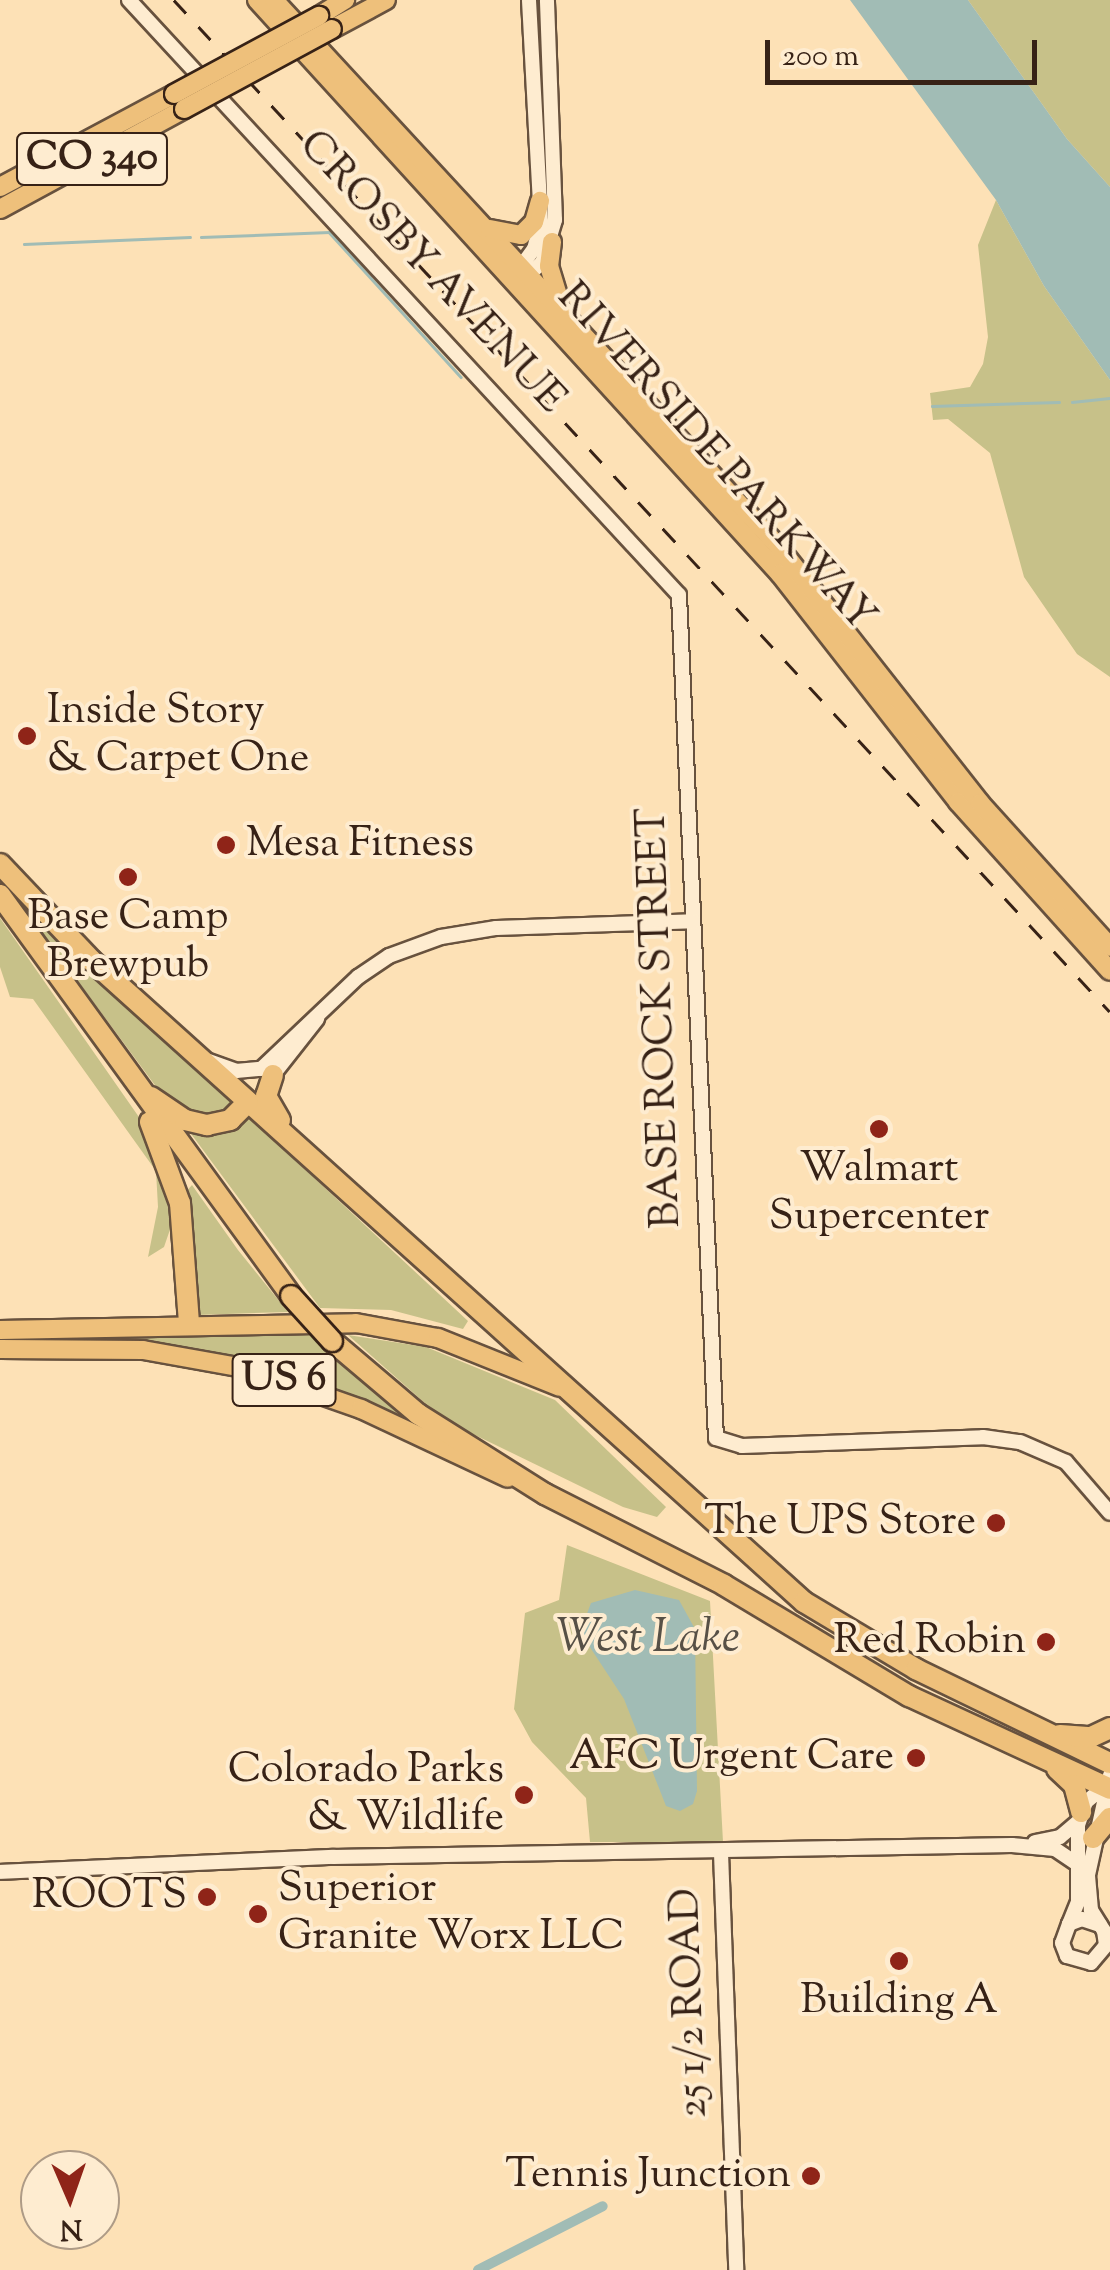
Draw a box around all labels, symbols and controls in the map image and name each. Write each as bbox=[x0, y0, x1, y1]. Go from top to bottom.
scale bar bbox=[770, 20, 1042, 82]
text: 200 m bbox=[782, 36, 859, 79]
street label: CROSBY AVENUE bbox=[287, 121, 575, 425]
road number: CO 340 bbox=[14, 124, 170, 194]
street label: RIVERSIDE PARKWAY bbox=[545, 273, 885, 643]
place label: Inside Story & Carpet One bbox=[47, 687, 309, 786]
marker: Inside Story & Carpet One bbox=[16, 725, 38, 747]
street label: BASE ROCK STREET bbox=[628, 807, 694, 1229]
place label: Mesa Fitness bbox=[246, 820, 474, 870]
marker: Mesa Fitness bbox=[215, 834, 237, 856]
marker: Base Camp Brewpub bbox=[117, 866, 139, 888]
place label: Base Camp Brewpub bbox=[27, 893, 229, 991]
marker: Walmart Supercenter bbox=[868, 1118, 890, 1140]
place label: Walmart Supercenter bbox=[769, 1145, 989, 1244]
road number: US 6 bbox=[232, 1345, 336, 1415]
place label: The UPS Store bbox=[704, 1498, 976, 1548]
marker: The UPS Store bbox=[985, 1512, 1007, 1534]
water label: West Lake bbox=[556, 1613, 740, 1667]
place label: Red Robin bbox=[834, 1617, 1026, 1667]
marker: Red Robin bbox=[1035, 1631, 1057, 1653]
place label: AFC Urgent Care bbox=[569, 1733, 894, 1783]
marker: AFC Urgent Care bbox=[903, 1745, 929, 1771]
place label: Colorado Parks & Wildlife bbox=[228, 1746, 504, 1844]
marker: Colorado Parks & Wildlife bbox=[513, 1784, 535, 1806]
place label: Superior Granite Worx LLC bbox=[278, 1865, 624, 1964]
place label: ROOTS bbox=[32, 1872, 187, 1922]
marker: ROOTS bbox=[196, 1886, 218, 1908]
street label: 25 1/2 ROAD bbox=[662, 1887, 720, 2119]
marker: Superior Granite Worx LLC bbox=[247, 1903, 269, 1925]
marker: Building A bbox=[888, 1950, 910, 1972]
place label: Building A bbox=[800, 1977, 998, 2027]
north arrow bbox=[20, 2150, 120, 2250]
place label: Tennis Junction bbox=[505, 2151, 791, 2201]
marker: Tennis Junction bbox=[800, 2165, 822, 2187]
text: N bbox=[59, 2208, 83, 2248]

